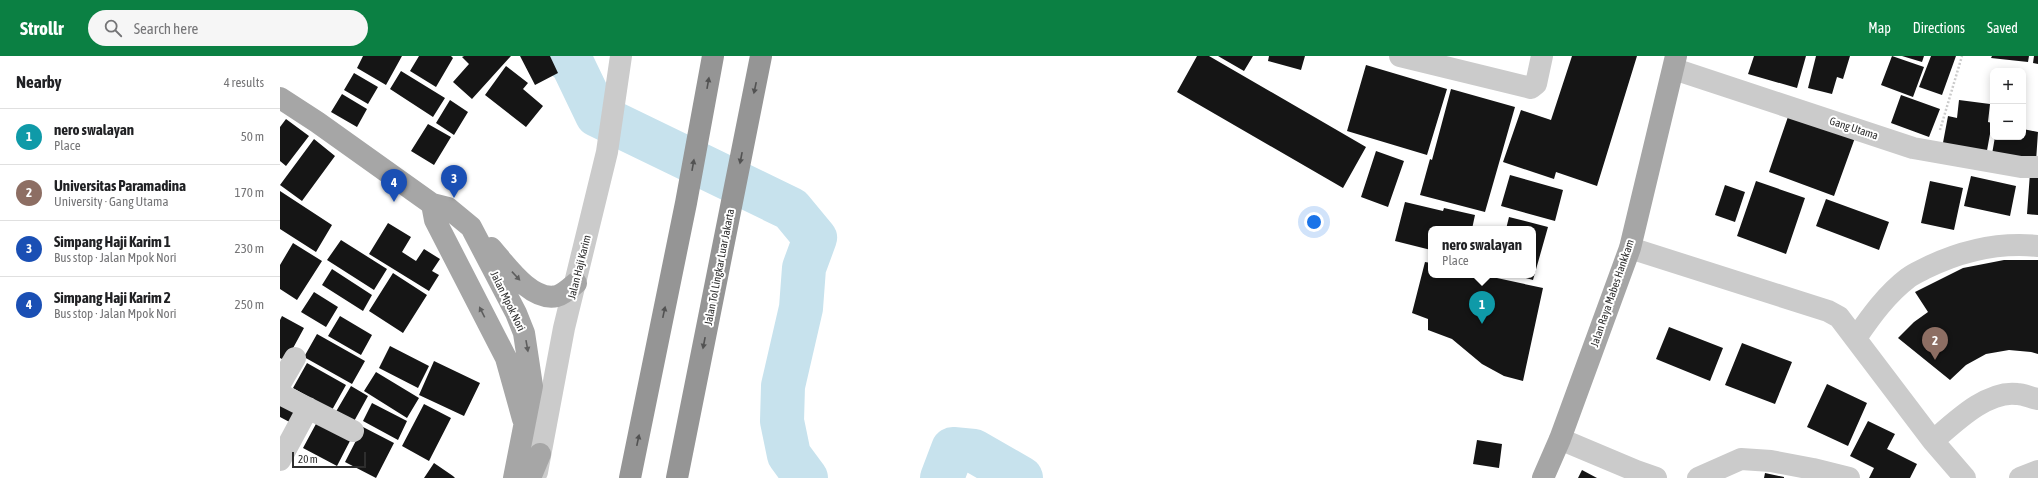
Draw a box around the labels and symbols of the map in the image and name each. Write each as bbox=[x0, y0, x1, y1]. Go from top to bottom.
one-way arrow bbox=[705, 77, 711, 89]
one-way arrow bbox=[751, 82, 757, 94]
street label: Gang Utama bbox=[1828, 115, 1880, 141]
one-way arrow bbox=[737, 151, 743, 164]
one-way arrow bbox=[690, 159, 696, 171]
pin: 3 bbox=[441, 165, 467, 198]
pin: 4 bbox=[381, 169, 407, 202]
street label: Jalan Tol Lingkar Luar Jakarta bbox=[702, 208, 736, 326]
your location bbox=[1304, 212, 1324, 232]
street label: Jalan Haji Karim bbox=[565, 234, 593, 300]
street label: Jalan Raya Mabes Hankkam bbox=[1588, 238, 1636, 348]
street label: Jalan Mpok Nori bbox=[488, 269, 528, 333]
one-way arrow bbox=[512, 271, 521, 281]
pin: 1 bbox=[1469, 291, 1495, 324]
one-way arrow bbox=[479, 306, 486, 317]
one-way arrow bbox=[661, 306, 667, 319]
pin: 2 bbox=[1922, 327, 1948, 360]
one-way arrow bbox=[700, 337, 706, 349]
one-way arrow bbox=[524, 340, 530, 352]
one-way arrow bbox=[635, 434, 641, 446]
scale bar bbox=[292, 450, 366, 469]

